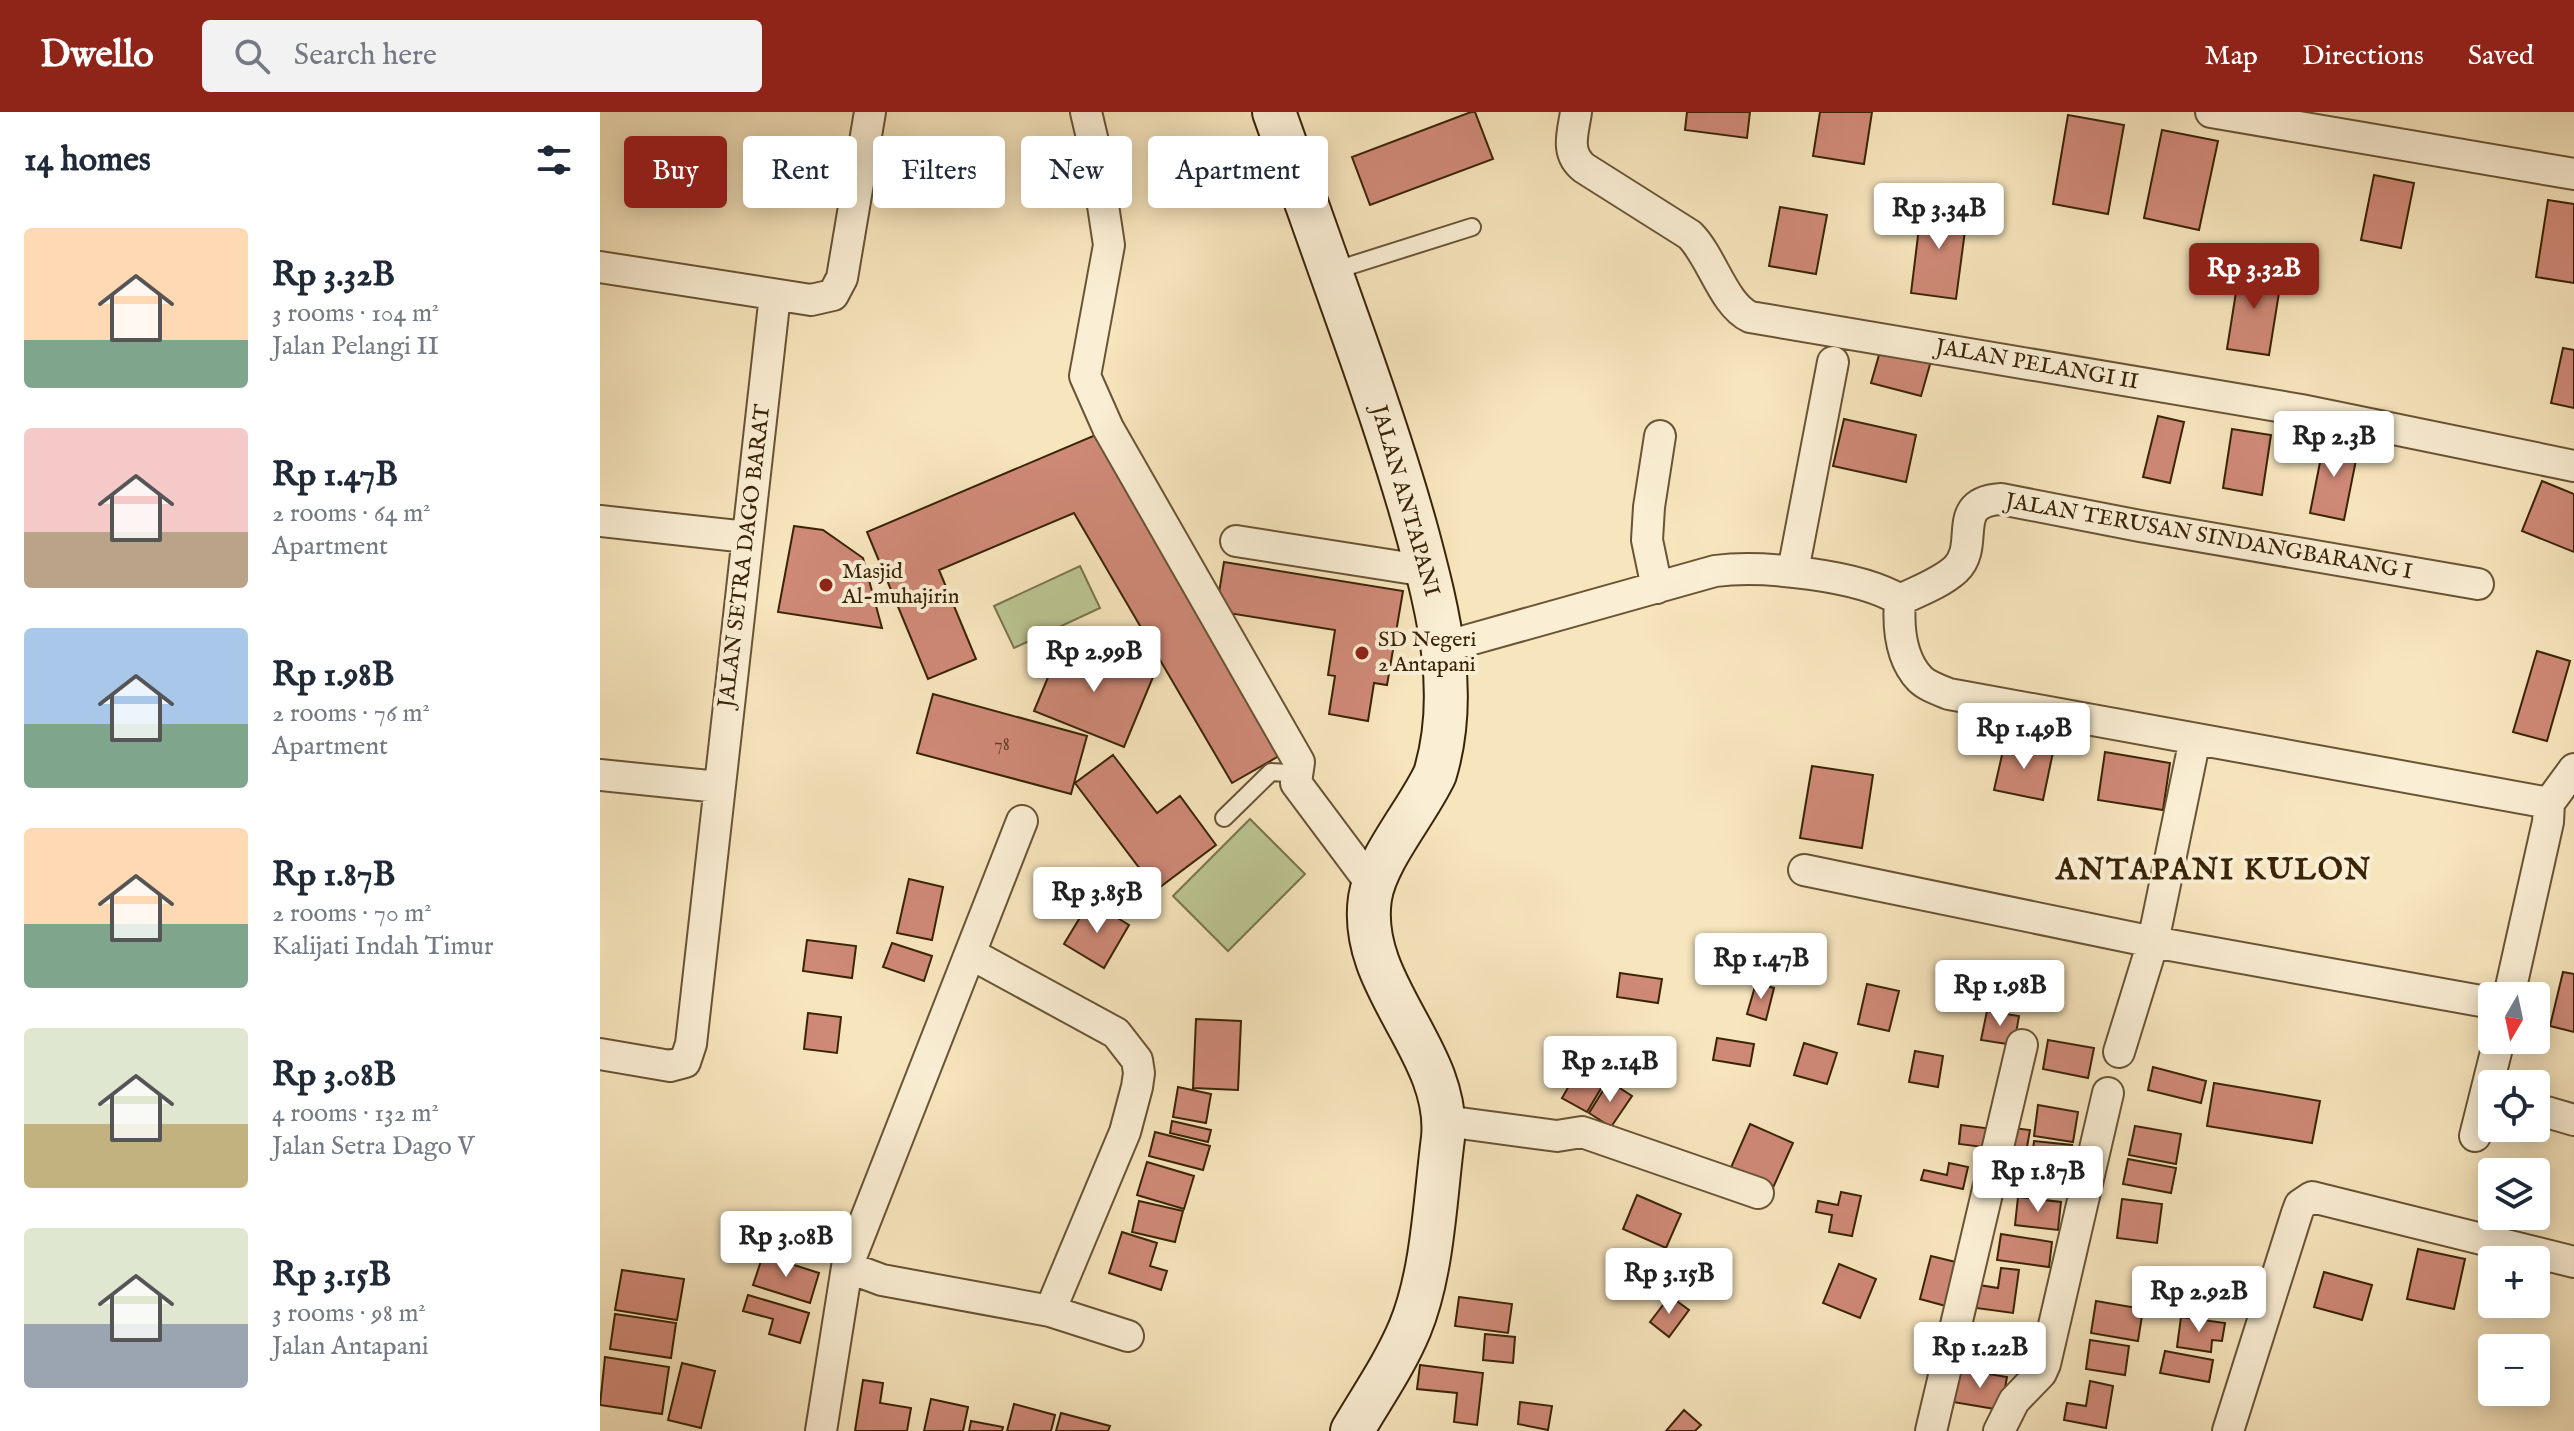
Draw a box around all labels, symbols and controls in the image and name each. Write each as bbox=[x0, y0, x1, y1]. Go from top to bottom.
search box bbox=[202, 20, 762, 92]
text: Dwello bbox=[40, 32, 154, 80]
icon: search bbox=[230, 34, 274, 78]
text: Search here bbox=[294, 37, 437, 75]
text: Map bbox=[2204, 39, 2258, 74]
text: Directions bbox=[2302, 39, 2424, 74]
text: Saved bbox=[2468, 39, 2534, 74]
chip: Buy bbox=[624, 136, 727, 208]
chip: Rent bbox=[743, 136, 857, 208]
chip: Filters bbox=[873, 136, 1005, 208]
chip: New bbox=[1021, 136, 1132, 208]
chip: Apartment bbox=[1148, 136, 1328, 208]
icon: filters bbox=[532, 138, 576, 182]
text: 14 homes bbox=[24, 139, 151, 182]
pin: Rp 3.34B bbox=[1856, 183, 2022, 251]
text: Rp 3.34B bbox=[1892, 192, 1986, 225]
pin: Rp 3.32B bbox=[2171, 243, 2337, 311]
text: Rp 3.32B bbox=[2207, 252, 2301, 285]
text: Rp 3.32B bbox=[272, 254, 395, 297]
icon: home bbox=[88, 260, 184, 356]
text: 3 rooms · 104 m² bbox=[272, 297, 439, 330]
text: Jalan Pelangi II bbox=[272, 330, 439, 363]
street label: JALAN PELANGI II bbox=[1930, 333, 2141, 397]
street label: JALAN ANTAPANI bbox=[1364, 399, 1446, 600]
street label: JALAN SETRA DAGO BARAT bbox=[712, 403, 777, 712]
pin: Rp 2.3B bbox=[2260, 411, 2408, 479]
text: Rp 2.3B bbox=[2292, 420, 2376, 453]
text: Rp 1.47B bbox=[272, 454, 398, 497]
icon: home bbox=[88, 460, 184, 556]
street label: JALAN TERUSAN SINDANGBARANG I bbox=[2000, 487, 2415, 587]
text: 2 rooms · 64 m² bbox=[272, 497, 431, 530]
text: Apartment bbox=[272, 530, 388, 563]
place label: Masjid Al-muhajirin bbox=[841, 558, 960, 611]
marker: Masjid Al-muhajirin bbox=[817, 576, 835, 594]
pin: Rp 2.99B bbox=[1011, 626, 1177, 694]
place label: SD Negeri 2 Antapani bbox=[1378, 626, 1476, 679]
text: Rp 2.99B bbox=[1045, 635, 1143, 668]
marker: SD Negeri 2 Antapani bbox=[1353, 644, 1371, 662]
text: Rp 1.98B bbox=[272, 654, 394, 697]
icon: home bbox=[88, 660, 184, 756]
text: 2 rooms · 76 m² bbox=[272, 697, 430, 730]
pin: Rp 1.49B bbox=[1941, 703, 2107, 771]
text: Rp 1.49B bbox=[1976, 712, 2072, 745]
text: Apartment bbox=[272, 730, 388, 763]
house number: 78 bbox=[994, 734, 1010, 757]
district label: ANTAPANI KULON bbox=[2055, 852, 2372, 890]
text: Rp 1.87B bbox=[272, 854, 395, 897]
icon: home bbox=[88, 860, 184, 956]
pin: Rp 3.85B bbox=[1014, 867, 1180, 935]
text: Rp 3.85B bbox=[1051, 876, 1143, 909]
text: 2 rooms · 70 m² bbox=[272, 897, 432, 930]
text: Kalijati Indah Timur bbox=[272, 930, 493, 963]
pin: Rp 1.47B bbox=[1678, 933, 1844, 1001]
text: Rp 1.47B bbox=[1713, 942, 1809, 975]
pin: Rp 1.98B bbox=[1917, 960, 2083, 1028]
text: Rp 1.98B bbox=[1953, 969, 2047, 1002]
north arrow bbox=[2478, 982, 2550, 1054]
map controls bbox=[2478, 982, 2550, 1406]
pin: Rp 2.14B bbox=[1527, 1036, 1693, 1104]
text: Rp 2.14B bbox=[1562, 1045, 1658, 1078]
text: Rp 3.08B bbox=[272, 1054, 396, 1097]
icon: home bbox=[88, 1060, 184, 1156]
button: locate bbox=[2478, 1070, 2550, 1142]
text: 4 rooms · 132 m² bbox=[272, 1097, 439, 1130]
text: Jalan Setra Dago V bbox=[272, 1130, 475, 1163]
pin: Rp 1.87B bbox=[1955, 1146, 2121, 1214]
text: Rp 1.87B bbox=[1991, 1155, 2085, 1188]
button: layers bbox=[2478, 1158, 2550, 1230]
pin: Rp 3.08B bbox=[703, 1211, 869, 1279]
text: Rp 3.08B bbox=[739, 1220, 833, 1253]
button: + bbox=[2478, 1246, 2550, 1318]
pin: Rp 3.15B bbox=[1586, 1248, 1752, 1316]
text: Rp 3.15B bbox=[272, 1254, 391, 1297]
text: Rp 3.15B bbox=[1623, 1257, 1715, 1290]
icon: home bbox=[88, 1260, 184, 1356]
pin: Rp 2.92B bbox=[2116, 1266, 2282, 1334]
text: Rp 2.92B bbox=[2150, 1275, 2248, 1308]
text: 3 rooms · 98 m² bbox=[272, 1297, 426, 1330]
pin: Rp 1.22B bbox=[1897, 1322, 2063, 1390]
text: Jalan Antapani bbox=[272, 1330, 429, 1363]
text: Rp 1.22B bbox=[1932, 1331, 2028, 1364]
button: − bbox=[2478, 1334, 2550, 1406]

